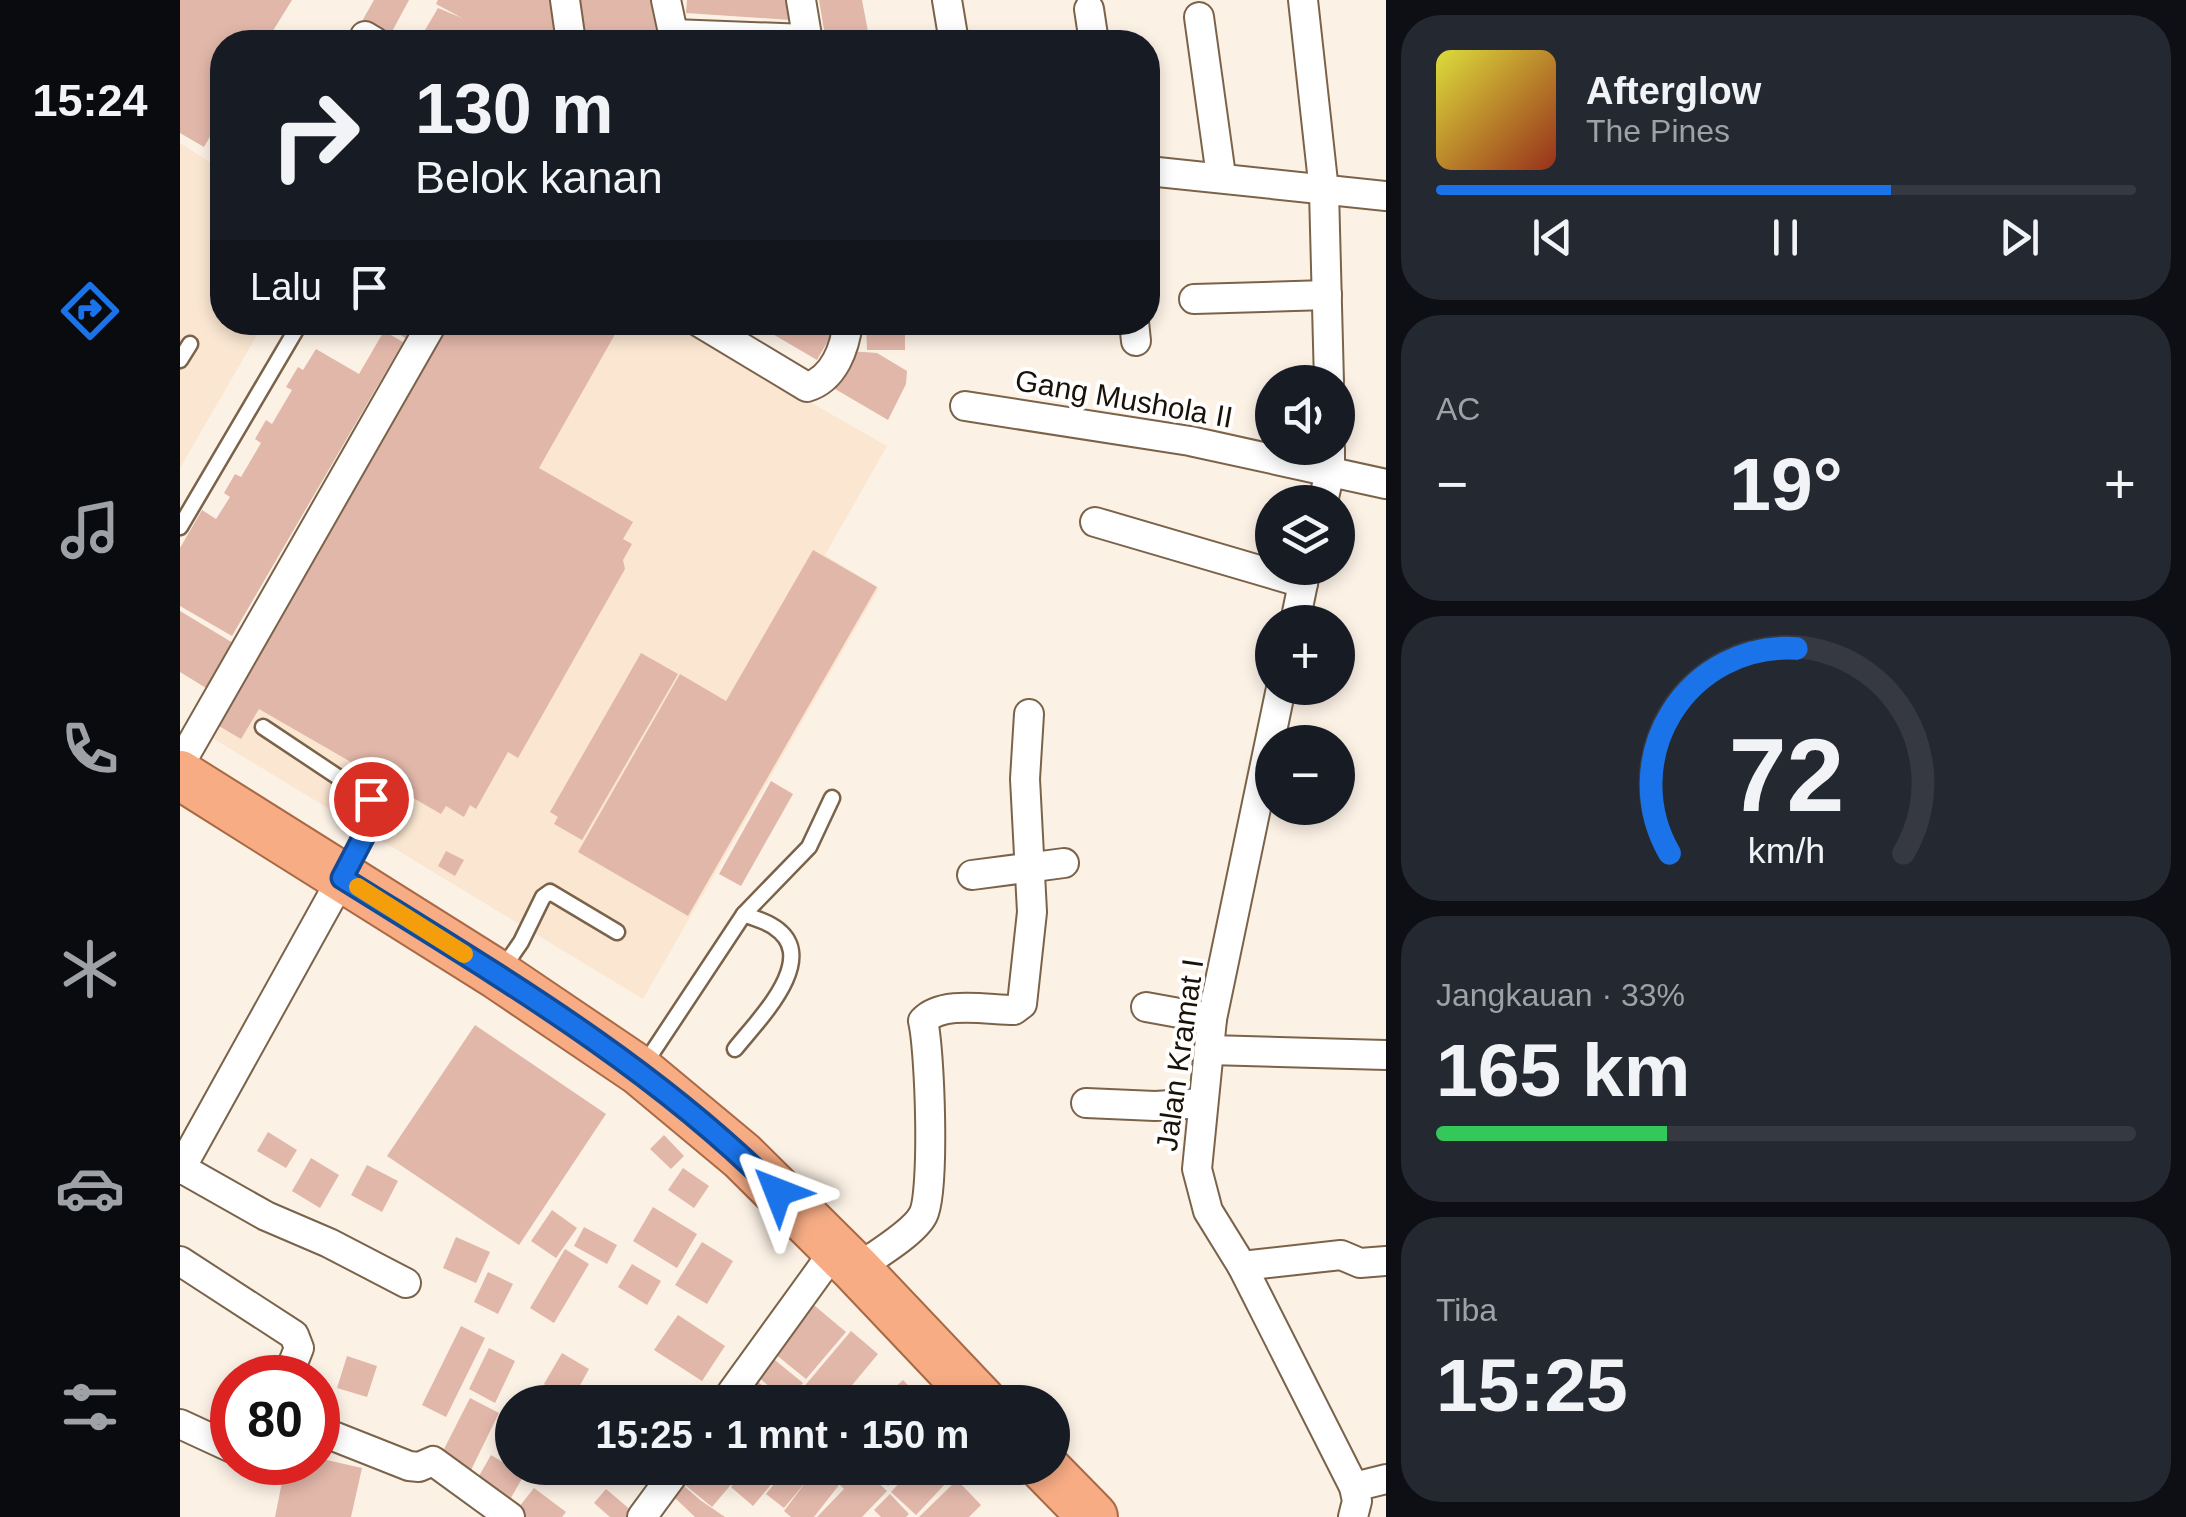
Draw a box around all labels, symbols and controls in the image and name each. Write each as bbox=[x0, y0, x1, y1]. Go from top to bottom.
icon: right bbox=[250, 70, 380, 200]
text: 130 m bbox=[415, 70, 613, 148]
text: Afterglow bbox=[1586, 70, 1761, 112]
text: 15:24 bbox=[32, 75, 148, 126]
text: The Pines bbox=[1586, 113, 1730, 149]
text: Belok kanan bbox=[415, 152, 663, 203]
icon: previous bbox=[1525, 210, 1580, 265]
icon: pause bbox=[1758, 210, 1813, 265]
icon: next bbox=[1992, 210, 2047, 265]
icon: arrive bbox=[342, 260, 397, 315]
text: Lalu bbox=[250, 266, 322, 308]
icon: directions bbox=[55, 276, 125, 346]
street label: Gang Mushola II bbox=[1013, 363, 1235, 434]
map controls bbox=[1255, 365, 1355, 825]
button: sound bbox=[1255, 365, 1355, 465]
text: AC bbox=[1436, 391, 1480, 427]
text: 19° bbox=[1729, 442, 1843, 526]
text: − bbox=[1436, 453, 1468, 515]
text: + bbox=[2104, 453, 2136, 515]
button: layers bbox=[1255, 485, 1355, 585]
icon: music bbox=[55, 495, 125, 565]
button: + bbox=[1255, 605, 1355, 705]
icon: phone bbox=[55, 714, 125, 784]
text: 72 bbox=[1728, 717, 1844, 833]
button: − bbox=[1255, 725, 1355, 825]
pin bbox=[329, 757, 414, 842]
icon: arrive bbox=[344, 772, 399, 827]
text: km/h bbox=[1747, 831, 1825, 871]
icon: climate bbox=[55, 934, 125, 1004]
street label: Jalan Kramat I bbox=[1150, 957, 1209, 1153]
text: Jangkauan · 33% bbox=[1436, 977, 1685, 1013]
text: 165 km bbox=[1436, 1028, 1690, 1112]
position arrow bbox=[726, 1140, 830, 1244]
icon: car bbox=[55, 1153, 125, 1223]
text: Tiba bbox=[1436, 1292, 1497, 1328]
text: 15:25 bbox=[1436, 1343, 1628, 1427]
speed limit sign: 80 bbox=[210, 1355, 340, 1485]
icon: filters bbox=[55, 1372, 125, 1442]
text: 15:25 · 1 mnt · 150 m bbox=[596, 1414, 969, 1456]

